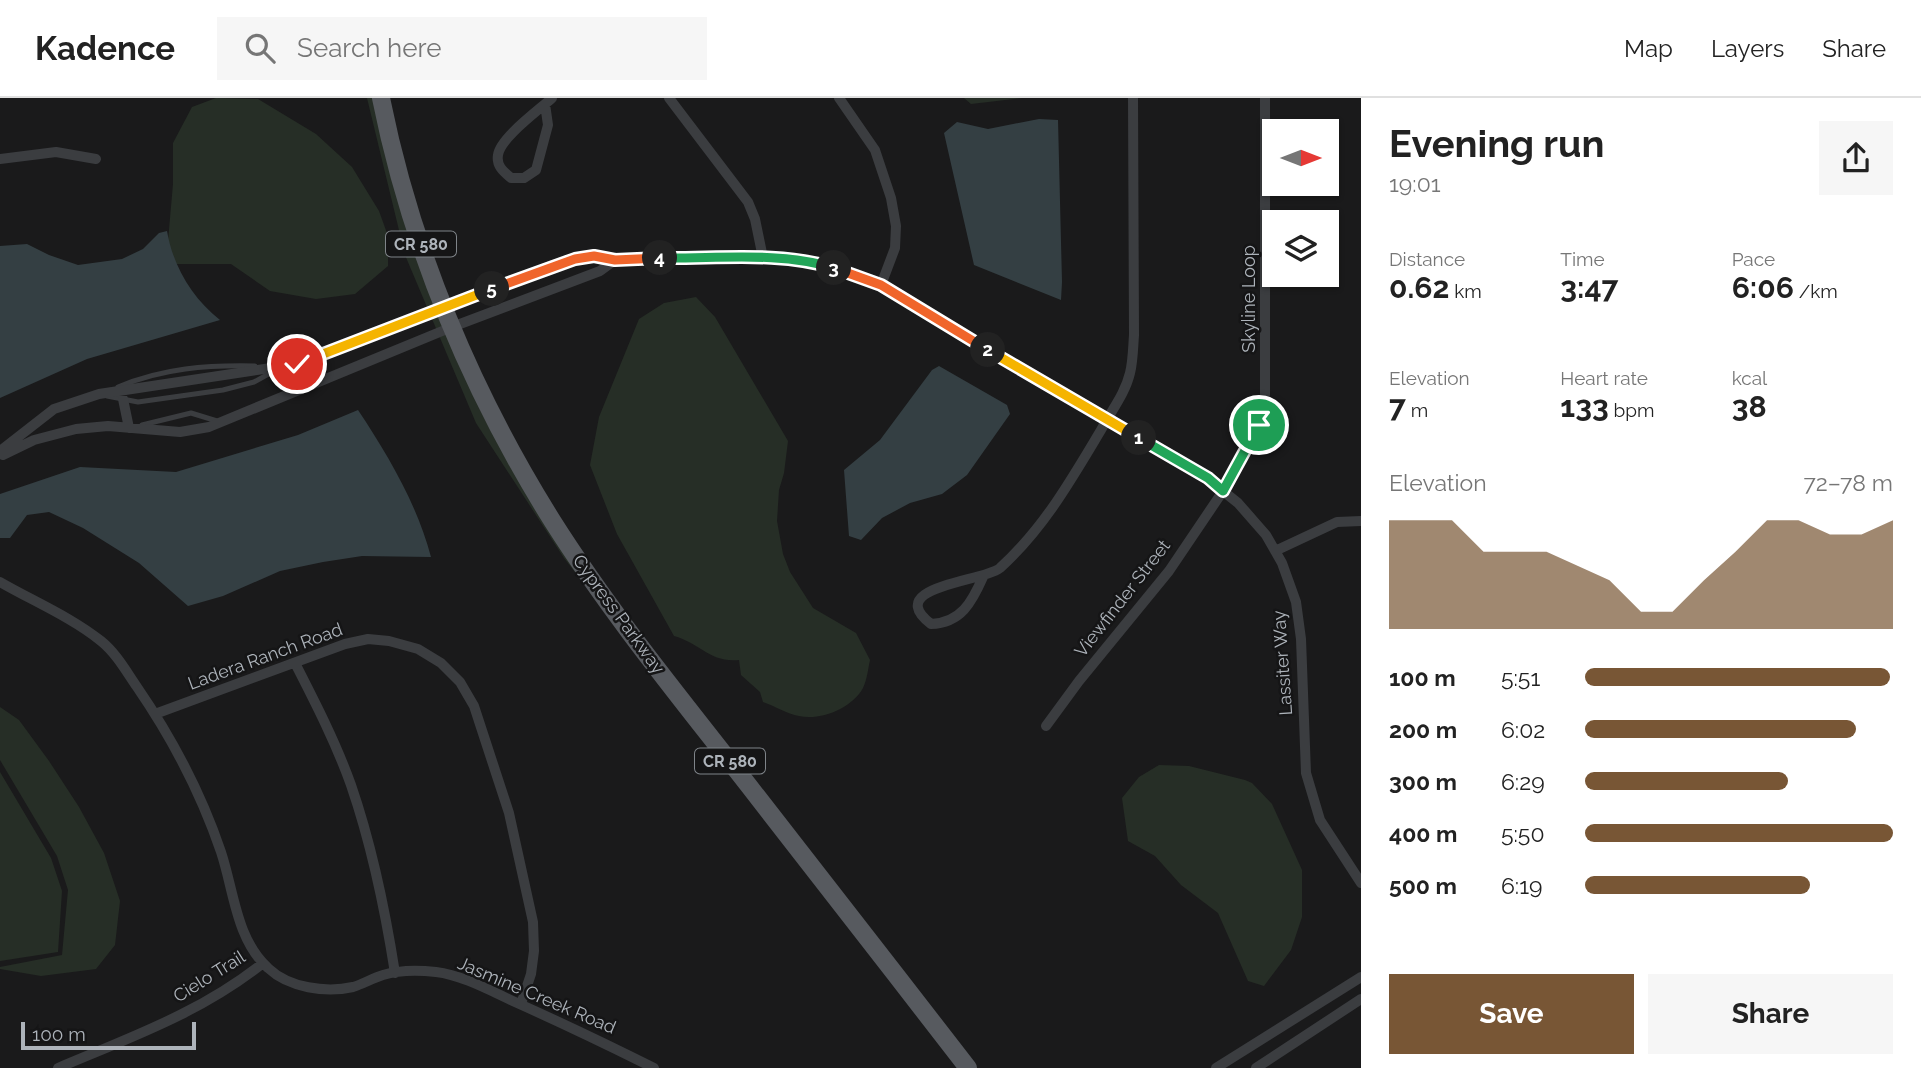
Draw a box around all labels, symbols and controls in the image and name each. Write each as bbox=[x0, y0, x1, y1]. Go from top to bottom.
search box bbox=[217, 17, 707, 80]
text: Kadence bbox=[35, 29, 175, 68]
icon: search bbox=[241, 29, 279, 67]
text: Search here bbox=[297, 33, 441, 63]
text: Map bbox=[1624, 34, 1673, 63]
text: Layers bbox=[1711, 34, 1784, 63]
text: Share bbox=[1822, 34, 1886, 63]
north arrow bbox=[1262, 119, 1339, 196]
map controls bbox=[1262, 119, 1339, 287]
text: Evening run bbox=[1389, 121, 1604, 166]
button: share bbox=[1819, 121, 1893, 195]
text: 19:01 bbox=[1389, 170, 1441, 197]
button: layers bbox=[1262, 210, 1339, 287]
road number: CR 580 bbox=[386, 232, 456, 256]
pin: 4 bbox=[642, 240, 678, 276]
street label: Skyline Loop bbox=[1238, 245, 1259, 353]
text: 4 bbox=[654, 246, 665, 268]
text: Distance bbox=[1389, 248, 1465, 270]
text: Time bbox=[1560, 248, 1605, 270]
text: Pace bbox=[1732, 248, 1775, 270]
pin: 3 bbox=[816, 250, 852, 286]
text: 3 bbox=[828, 256, 839, 278]
text: 0.62 bbox=[1389, 270, 1449, 305]
text: 3:47 bbox=[1560, 270, 1618, 305]
text: 6:06 bbox=[1732, 270, 1794, 305]
pin: 5 bbox=[475, 272, 510, 306]
text: 5 bbox=[486, 277, 497, 299]
text: km bbox=[1449, 280, 1482, 302]
text: /km bbox=[1794, 280, 1838, 302]
pin: 2 bbox=[970, 332, 1006, 368]
pin bbox=[267, 334, 327, 394]
text: 2 bbox=[982, 338, 993, 360]
icon: check bbox=[278, 345, 316, 383]
text: Elevation bbox=[1389, 367, 1470, 389]
text: Heart rate bbox=[1560, 367, 1648, 389]
text: kcal bbox=[1732, 367, 1767, 389]
text: 7 bbox=[1389, 389, 1406, 424]
text: 133 bbox=[1560, 389, 1609, 424]
text: 38 bbox=[1732, 389, 1767, 424]
pin bbox=[1229, 395, 1289, 455]
text: m bbox=[1406, 399, 1428, 421]
text: bpm bbox=[1609, 399, 1654, 421]
icon: arrive bbox=[1240, 406, 1278, 444]
pin: 1 bbox=[1122, 420, 1156, 456]
text: 1 bbox=[1134, 426, 1143, 448]
text: Elevation bbox=[1389, 469, 1487, 496]
text: 72–78 m bbox=[1804, 469, 1893, 496]
street label: Viewfinder Street bbox=[1070, 535, 1174, 661]
street label: Cypress Parkway bbox=[569, 550, 669, 678]
street label: Lassiter Way bbox=[1268, 610, 1296, 716]
street label: Ladera Ranch Road bbox=[185, 618, 345, 694]
text: 100 m bbox=[1389, 664, 1456, 691]
text: 5:51 bbox=[1501, 664, 1540, 691]
text: 200 m bbox=[1389, 716, 1457, 743]
text: 6:02 bbox=[1501, 716, 1545, 743]
road number: CR 580 bbox=[695, 748, 765, 774]
text: 300 m bbox=[1389, 768, 1457, 795]
text: 6:29 bbox=[1501, 768, 1545, 795]
text: 400 m bbox=[1389, 820, 1457, 847]
text: 5:50 bbox=[1501, 820, 1544, 847]
text: 500 m bbox=[1389, 872, 1457, 899]
text: 6:19 bbox=[1501, 872, 1543, 899]
street label: Cielo Trail bbox=[169, 946, 249, 1006]
street label: Jasmine Creek Road bbox=[455, 952, 619, 1038]
button: Save bbox=[1389, 974, 1634, 1054]
button: Share bbox=[1648, 974, 1893, 1054]
scale bar bbox=[21, 1019, 196, 1051]
text: 100 m bbox=[32, 1023, 86, 1045]

